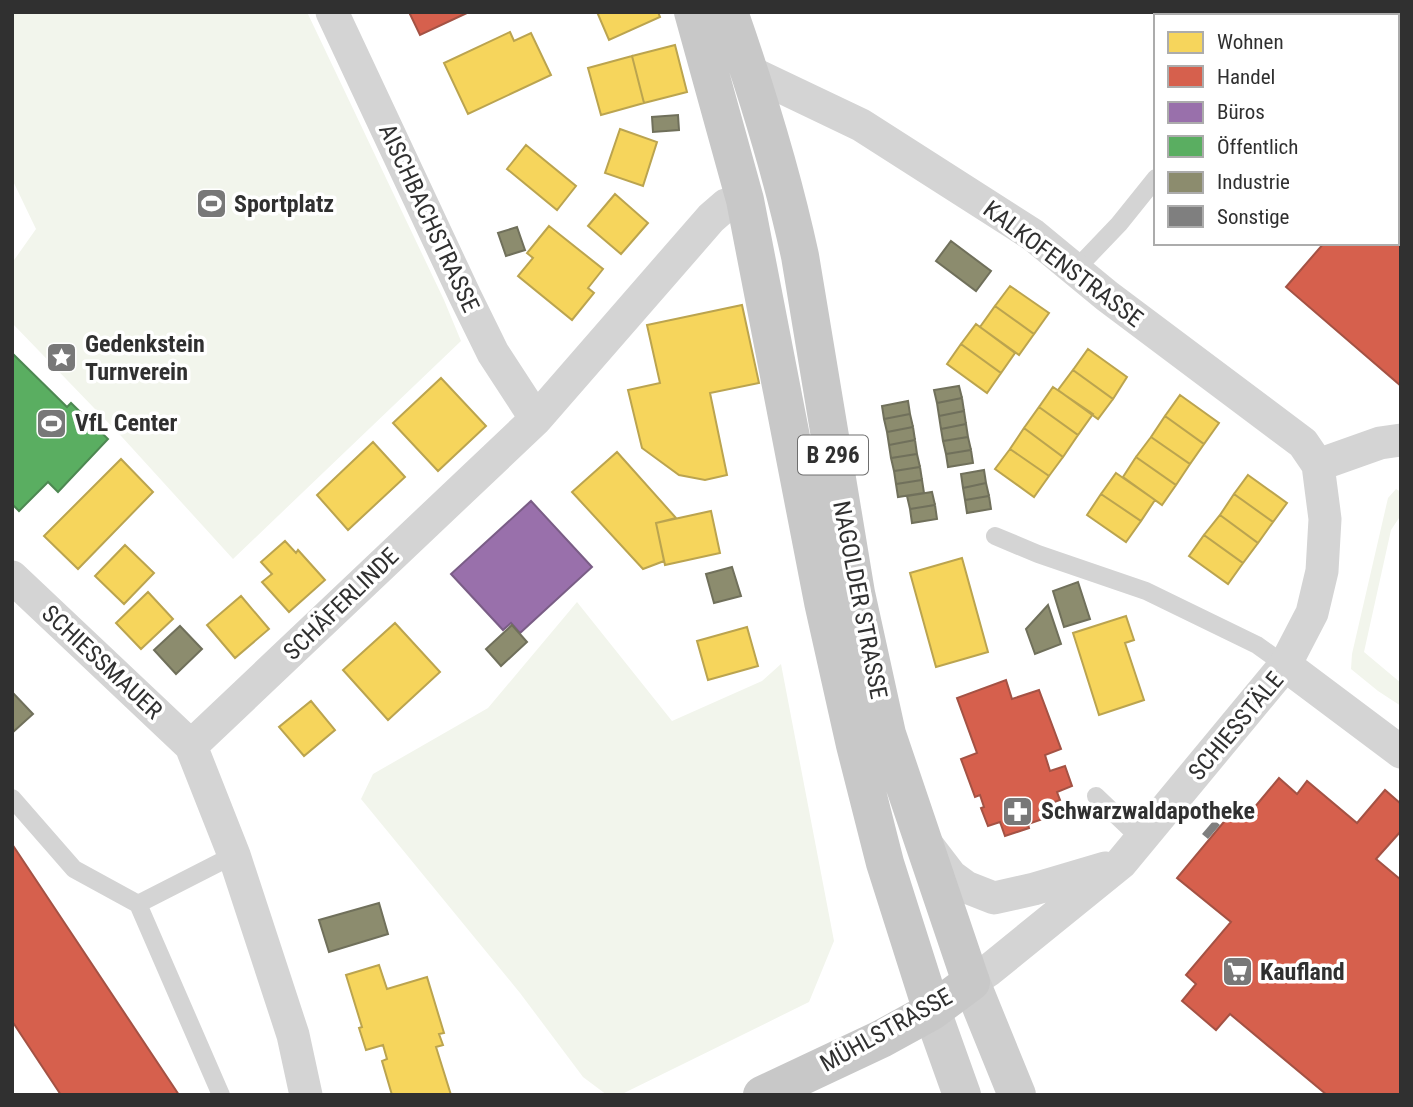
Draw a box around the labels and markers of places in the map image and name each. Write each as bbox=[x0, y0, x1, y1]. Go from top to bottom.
sports icon: Sportplatz bbox=[194, 187, 228, 221]
place label: Sportplatz bbox=[234, 190, 334, 218]
place label: Gedenkstein Turnverein bbox=[85, 330, 205, 386]
place icon: Gedenkstein Turnverein bbox=[45, 341, 79, 375]
sports icon: VfL Center bbox=[35, 406, 69, 440]
place label: VfL Center bbox=[75, 409, 178, 437]
pharmacy icon: Schwarzwaldapotheke bbox=[1001, 794, 1035, 828]
place label: Schwarzwaldapotheke bbox=[1041, 797, 1255, 825]
supermarket icon: Kaufland bbox=[1220, 955, 1254, 989]
place label: Kaufland bbox=[1260, 958, 1345, 986]

